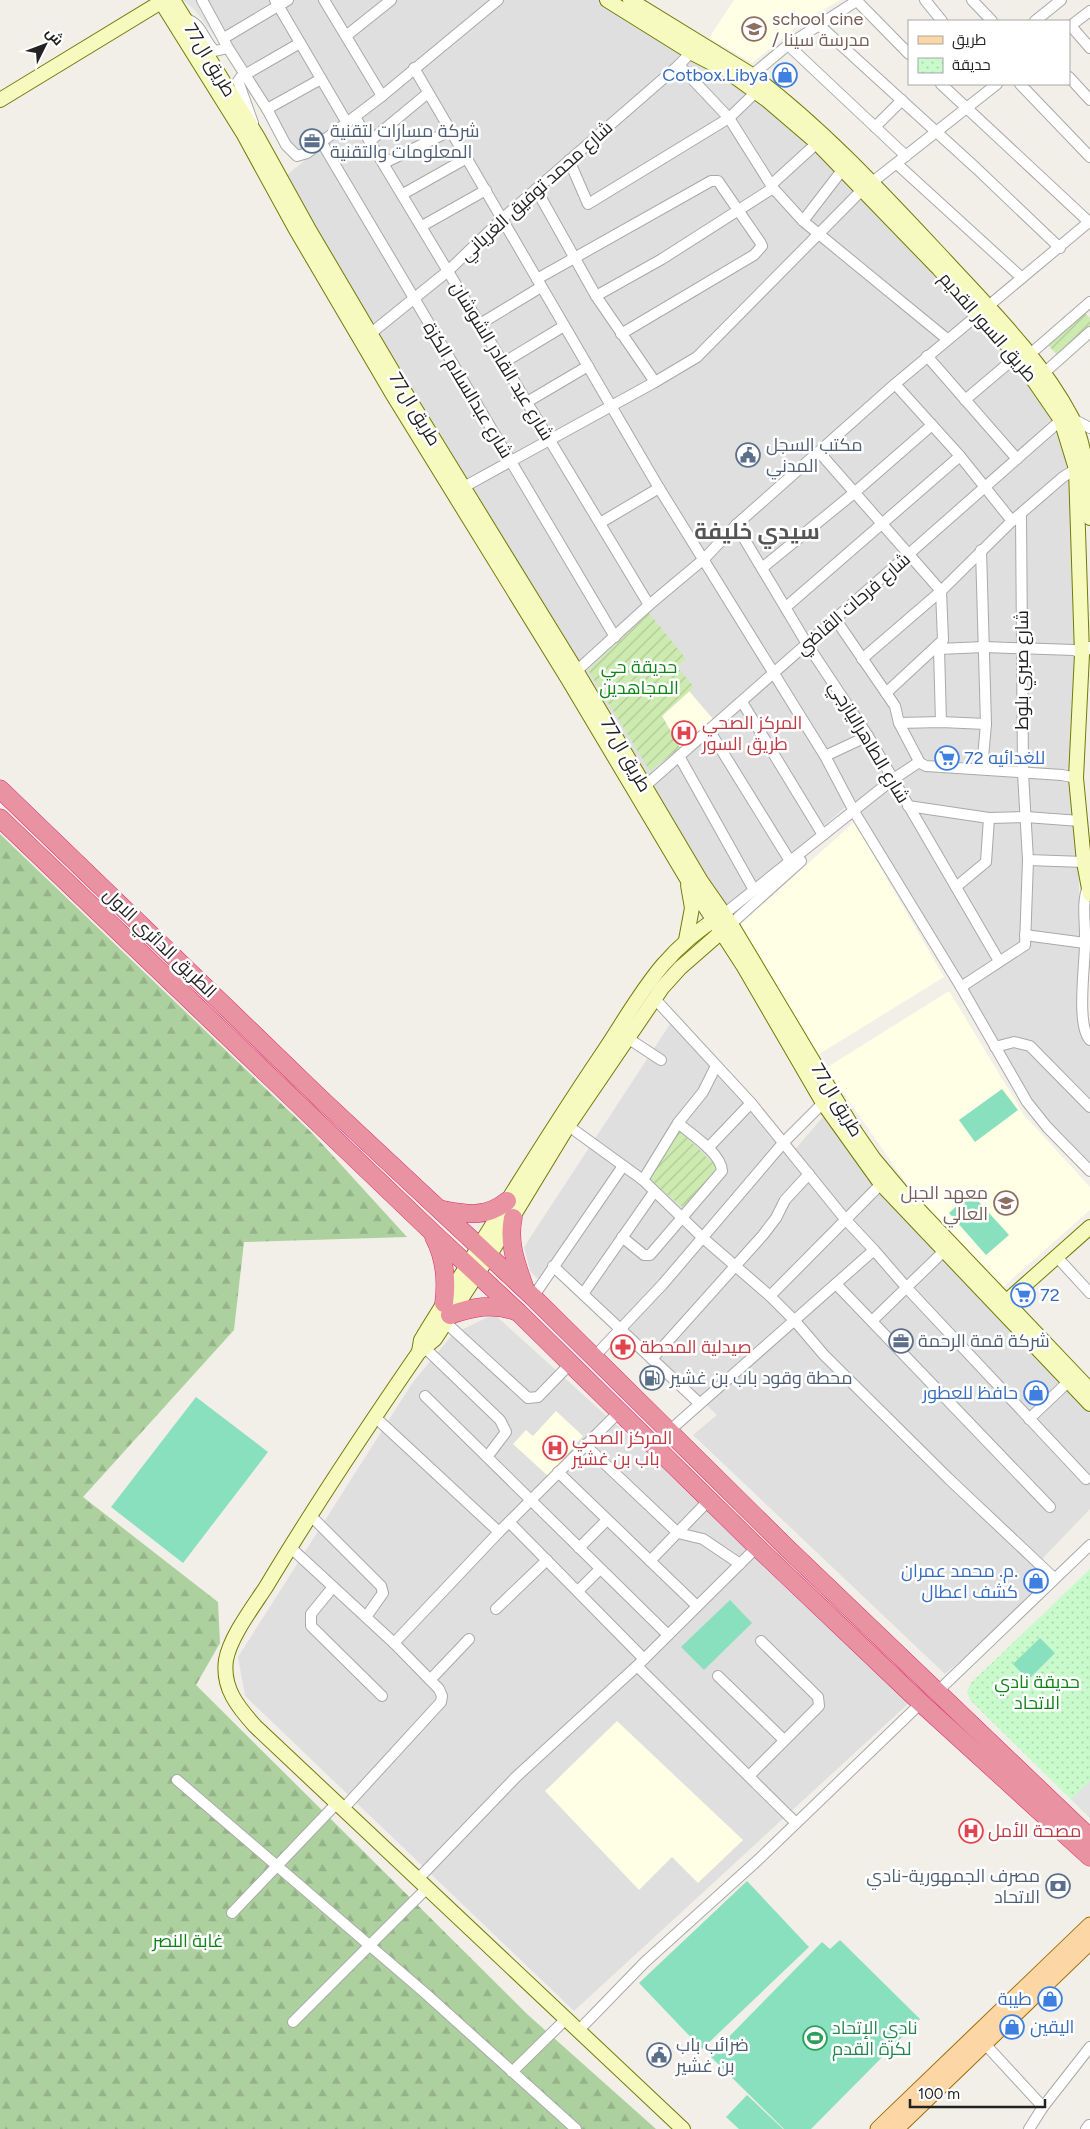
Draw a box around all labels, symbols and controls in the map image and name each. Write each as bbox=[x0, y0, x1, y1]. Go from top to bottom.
place label: school cine / مدرسة سينا bbox=[772, 8, 870, 51]
school or university icon: school cine / مدرسة سينا bbox=[741, 16, 767, 42]
street label: طريق ال77 bbox=[179, 19, 240, 101]
north arrow bbox=[20, 20, 70, 70]
legend bbox=[908, 20, 1070, 85]
text: ش bbox=[42, 24, 67, 49]
text: طريق bbox=[952, 31, 986, 50]
text: حديقة bbox=[952, 56, 991, 74]
shop icon: Cotbox.Libya bbox=[772, 62, 798, 88]
place label: Cotbox.Libya bbox=[662, 64, 768, 86]
street label: شارع محمد توفيق الغرياني bbox=[455, 116, 619, 268]
place label: شركة مسارات لتقنية المعلومات والتقنية bbox=[330, 120, 479, 163]
office icon: شركة مسارات لتقنية المعلومات والتقنية bbox=[299, 128, 325, 154]
street label: طريق السور القديم bbox=[934, 268, 1042, 387]
street label: شارع عبد القادر الشوشان bbox=[445, 277, 558, 445]
street label: شارع عبدالسلام الكزة bbox=[418, 318, 517, 463]
street label: طريق ال77 bbox=[384, 368, 445, 450]
place label: مكتب السجل المدني bbox=[766, 434, 863, 480]
public building icon: مكتب السجل المدني bbox=[735, 442, 761, 468]
district label: سيدي خليفة bbox=[694, 518, 820, 549]
street label: شارع فرحات القاضي bbox=[791, 548, 916, 661]
street label: شارع صبري بلوط bbox=[1011, 610, 1036, 730]
park label: حديقة حي المجاهدين bbox=[599, 656, 679, 699]
street label: شارع الطاهراليازجي bbox=[821, 677, 914, 809]
place label: المركز الصحي طريق السور bbox=[701, 712, 802, 756]
street label: طريق ال77 bbox=[595, 714, 656, 796]
hospital icon: المركز الصحي طريق السور bbox=[671, 720, 697, 746]
supermarket icon: 72 للغدائيه bbox=[934, 745, 960, 771]
place label: 72 للغدائيه bbox=[964, 747, 1045, 769]
street label: الطريق الدائري الاول bbox=[97, 883, 221, 1005]
street label: طريق ال77 bbox=[806, 1059, 867, 1141]
place label: معهد الجبل العالي bbox=[901, 1182, 988, 1228]
school or university icon: معهد الجبل العالي bbox=[993, 1190, 1019, 1216]
supermarket icon: 72 bbox=[1010, 1282, 1036, 1308]
place label: 72 bbox=[1040, 1284, 1060, 1306]
office icon: شركة قمة الرحمة bbox=[888, 1328, 914, 1354]
place label: شركة قمة الرحمة bbox=[918, 1330, 1050, 1352]
pharmacy icon: صيدلية المحطة bbox=[610, 1334, 636, 1360]
place label: صيدلية المحطة bbox=[640, 1336, 751, 1358]
fuel station icon: محطة وقود باب بن غشير bbox=[639, 1365, 665, 1391]
place label: محطة وقود باب بن غشير bbox=[669, 1367, 852, 1389]
shop icon: حافظ للعطور bbox=[1023, 1380, 1049, 1406]
place label: حافظ للعطور bbox=[921, 1382, 1018, 1404]
place label: المركز الصحي باب بن غشير bbox=[571, 1427, 672, 1470]
hospital icon: المركز الصحي باب بن غشير bbox=[542, 1435, 568, 1461]
place label: م. محمد عمران. كشف اعطال bbox=[901, 1560, 1018, 1603]
shop icon: م. محمد عمران. كشف اعطال bbox=[1023, 1568, 1049, 1594]
park label: حديقة نادي الاتحاد bbox=[994, 1671, 1080, 1714]
hospital icon: مصحة الأمل bbox=[958, 1818, 984, 1844]
place label: مصحة الأمل bbox=[988, 1820, 1081, 1842]
place label: مصرف الجمهورية-نادي الاتحاد bbox=[866, 1865, 1040, 1908]
bank icon: مصرف الجمهورية-نادي الاتحاد bbox=[1045, 1873, 1071, 1899]
park label: غابة النصر bbox=[152, 1930, 223, 1952]
shop icon: طيبة bbox=[1037, 1986, 1063, 2012]
place label: طيبة bbox=[998, 1988, 1032, 2010]
shop icon: اليقين bbox=[999, 2014, 1025, 2040]
place label: اليقين bbox=[1030, 2016, 1074, 2038]
place label: نادي الإتحاد لكرة القدم bbox=[832, 2017, 917, 2061]
sports icon: نادي الإتحاد لكرة القدم bbox=[802, 2025, 828, 2051]
place label: ضرائب باب بن غشير bbox=[675, 2034, 749, 2077]
public building icon: ضرائب باب بن غشير bbox=[646, 2042, 672, 2068]
scale bar bbox=[910, 2076, 1045, 2108]
text: 100 m bbox=[918, 2085, 960, 2103]

